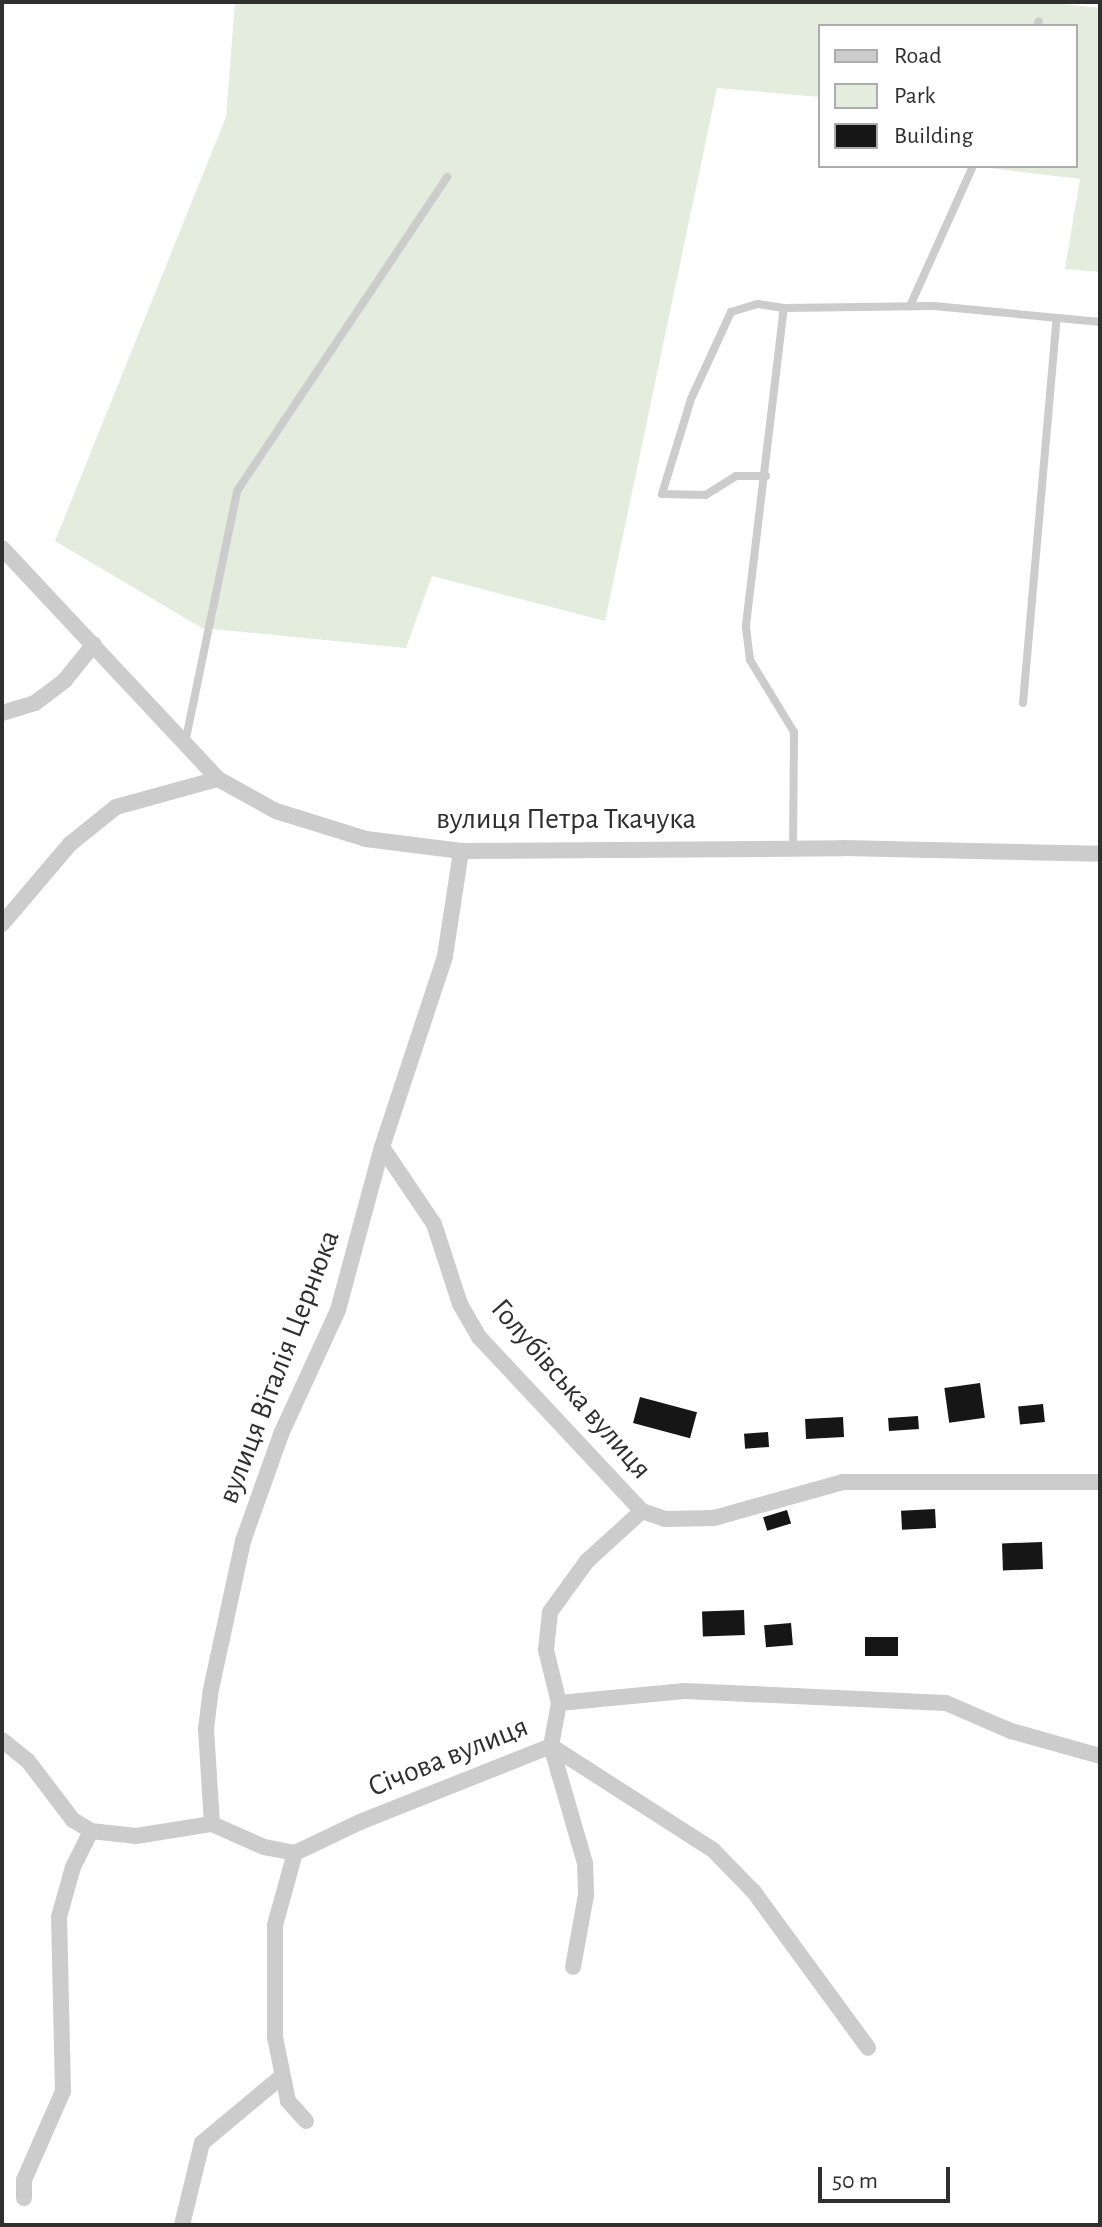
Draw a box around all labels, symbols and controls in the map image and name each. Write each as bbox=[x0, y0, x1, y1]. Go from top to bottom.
legend bbox=[818, 24, 1078, 168]
text: Road bbox=[894, 44, 942, 68]
text: Park bbox=[894, 84, 935, 108]
text: Building bbox=[894, 124, 973, 148]
street label: вулиця Петра Ткачука bbox=[436, 801, 696, 837]
street label: вулиця Віталія Цернюка bbox=[210, 1225, 348, 1509]
street label: Голубівська вулиця bbox=[483, 1291, 659, 1487]
street label: Січова вулиця bbox=[363, 1709, 533, 1805]
scale bar bbox=[822, 2151, 954, 2201]
text: 50 m bbox=[832, 2169, 878, 2193]

